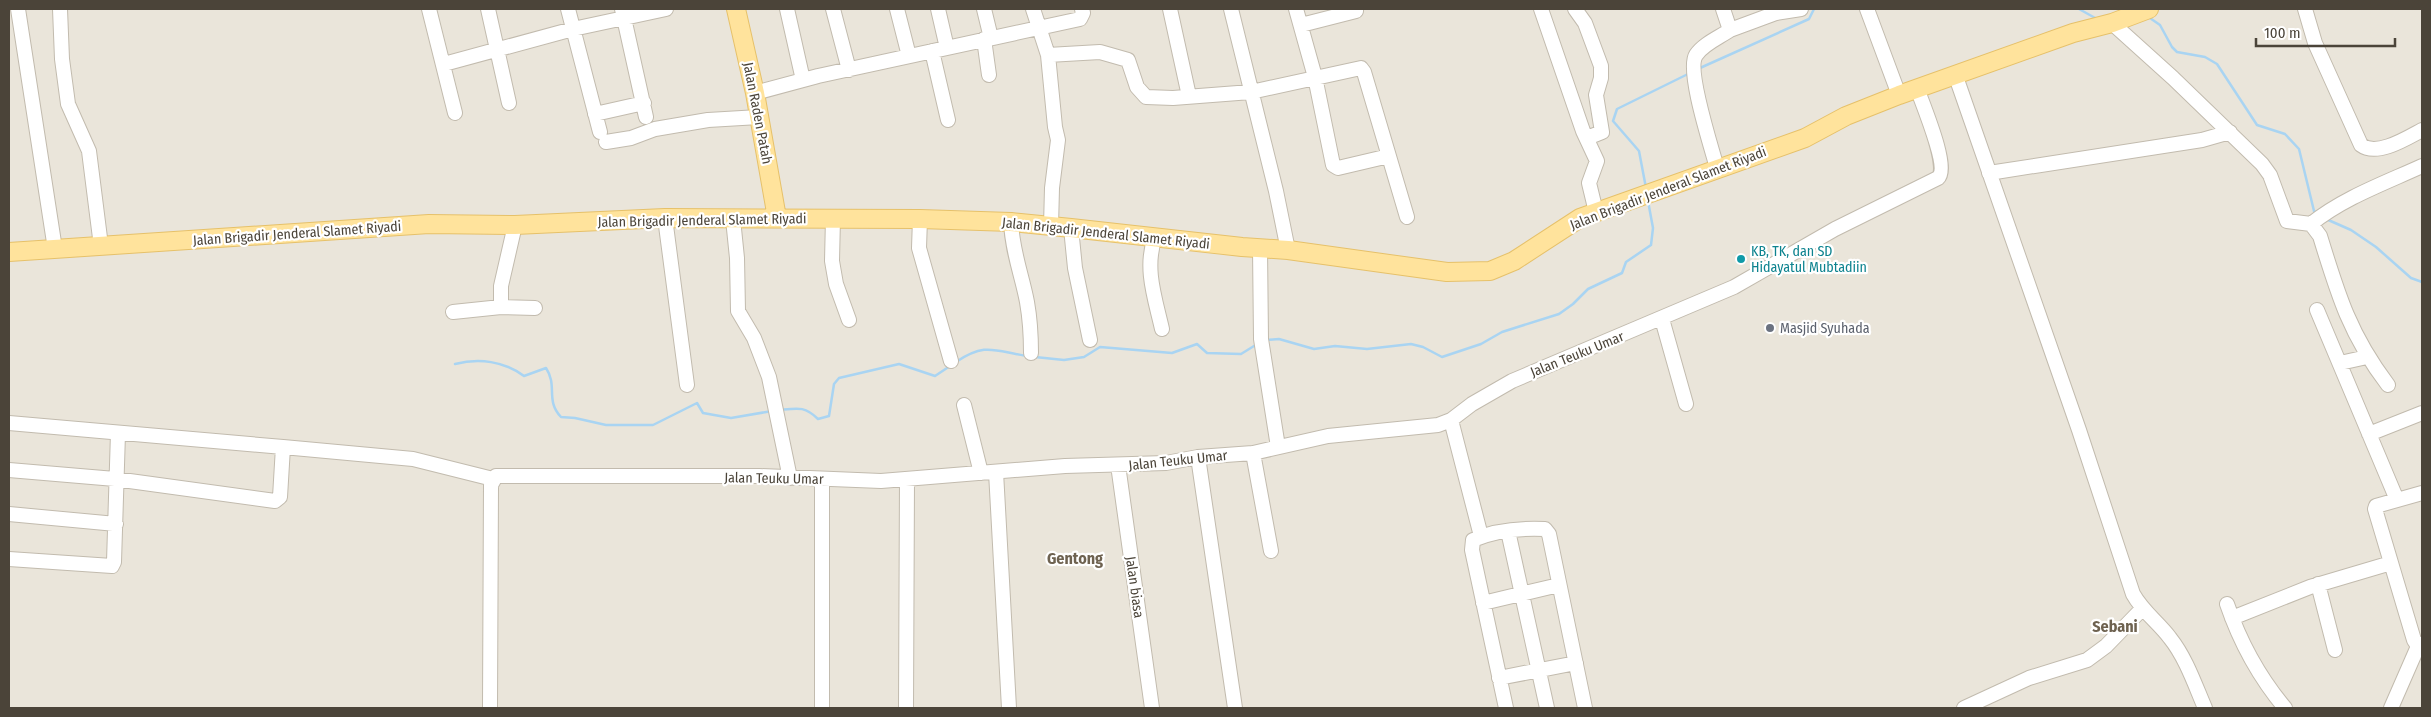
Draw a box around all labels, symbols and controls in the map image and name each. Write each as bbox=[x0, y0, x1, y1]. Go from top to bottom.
scale bar bbox=[2256, 15, 2395, 47]
text: 100 m bbox=[2264, 24, 2301, 42]
street label: Jalan Raden Patah bbox=[739, 61, 776, 165]
street label: Jalan Brigadir Jenderal Slamet Riyadi bbox=[1568, 143, 1769, 234]
street label: Jalan Brigadir Jenderal Slamet Riyadi bbox=[597, 210, 807, 231]
street label: Jalan Brigadir Jenderal Slamet Riyadi bbox=[1001, 214, 1211, 253]
street label: Jalan Brigadir Jenderal Slamet Riyadi bbox=[192, 218, 402, 249]
place label: KB, TK, dan SD Hidayatul Mubtadiin bbox=[1751, 243, 1867, 276]
marker: KB, TK, dan SD Hidayatul Mubtadiin bbox=[1735, 253, 1747, 265]
place label: Masjid Syuhada bbox=[1780, 320, 1870, 337]
marker: Masjid Syuhada bbox=[1764, 322, 1776, 334]
street label: Jalan Teuku Umar bbox=[1528, 328, 1627, 381]
street label: Jalan Teuku Umar bbox=[1128, 447, 1228, 474]
street label: Jalan Teuku Umar bbox=[724, 469, 824, 488]
district label: Gentong bbox=[1047, 549, 1103, 568]
street label: Jalan biasa bbox=[1122, 555, 1147, 619]
district label: Sebani bbox=[2092, 617, 2138, 636]

